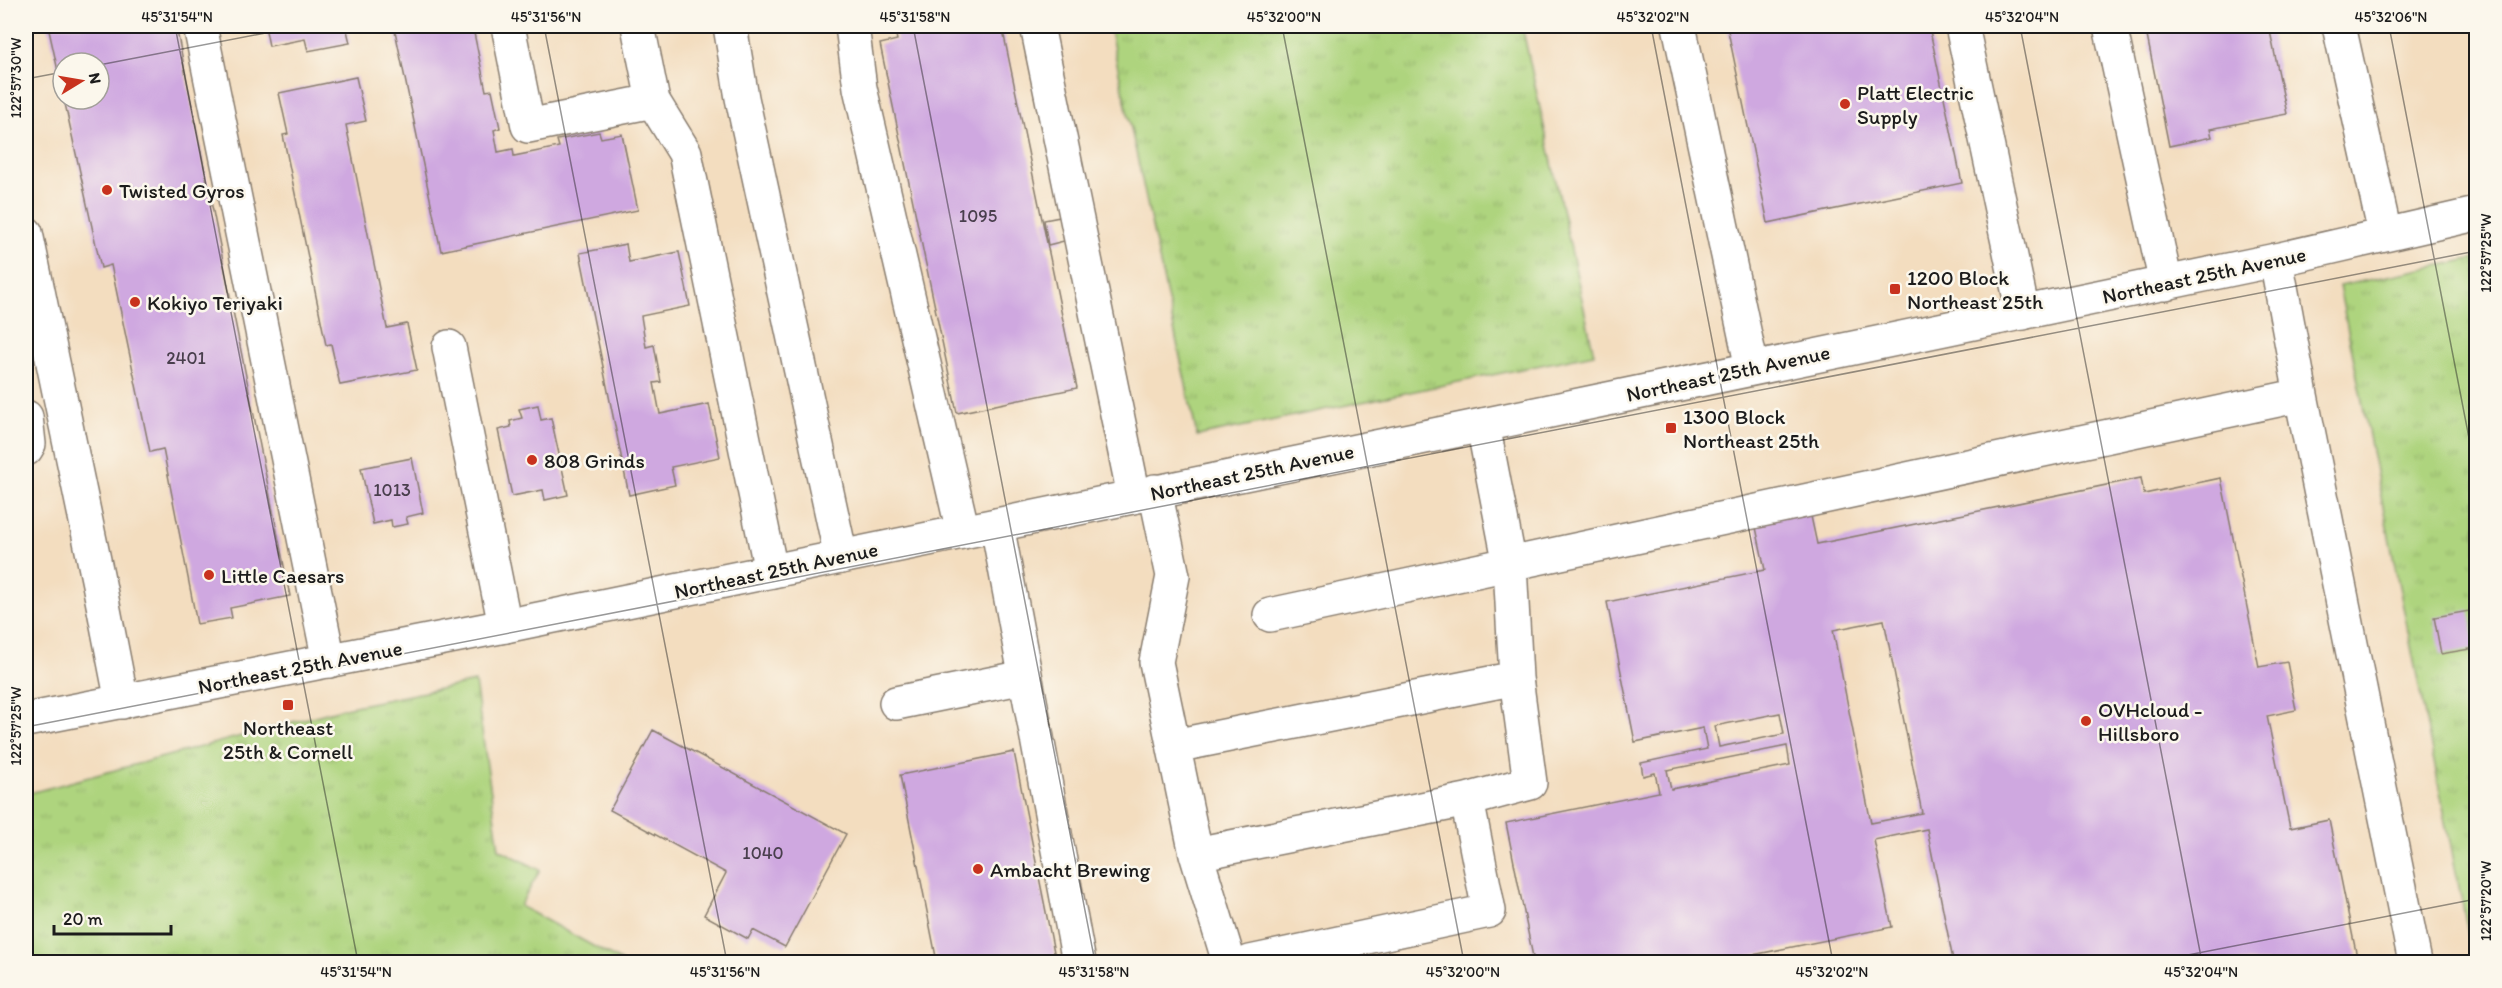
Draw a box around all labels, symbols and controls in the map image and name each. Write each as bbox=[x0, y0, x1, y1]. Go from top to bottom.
text: 45°31'54"N bbox=[141, 8, 213, 26]
text: 45°31'56"N bbox=[511, 8, 581, 26]
text: 45°31'58"N bbox=[880, 8, 950, 26]
text: 45°32'00"N bbox=[1247, 8, 1321, 26]
text: 45°32'02"N bbox=[1617, 8, 1689, 26]
text: 45°32'04"N bbox=[1985, 8, 2059, 26]
text: 45°32'06"N bbox=[2355, 8, 2427, 26]
text: 122°57'30"W bbox=[7, 37, 25, 119]
north arrow bbox=[51, 51, 111, 111]
text: N bbox=[85, 71, 106, 85]
place label: Platt Electric Supply bbox=[1857, 80, 1974, 129]
marker: Platt Electric Supply bbox=[1838, 97, 1852, 111]
place label: Twisted Gyros bbox=[119, 178, 245, 203]
marker: Twisted Gyros bbox=[100, 183, 114, 197]
house number: 1095 bbox=[959, 205, 997, 227]
text: 122°57'25"W bbox=[2477, 213, 2495, 293]
street label: Northeast 25th Avenue bbox=[2100, 241, 2308, 309]
place label: 1200 Block Northeast 25th bbox=[1907, 265, 2044, 314]
marker: 1200 Block Northeast 25th bbox=[1888, 282, 1902, 296]
place label: Kokiyo Teriyaki bbox=[147, 290, 283, 315]
marker: Kokiyo Teriyaki bbox=[128, 295, 142, 309]
street label: Northeast 25th Avenue bbox=[1624, 339, 1832, 407]
house number: 2401 bbox=[166, 347, 206, 369]
place label: 1300 Block Northeast 25th bbox=[1683, 404, 1820, 453]
marker: 1300 Block Northeast 25th bbox=[1664, 421, 1678, 435]
street label: Northeast 25th Avenue bbox=[1148, 438, 1356, 506]
place label: 808 Grinds bbox=[544, 448, 645, 473]
marker: 808 Grinds bbox=[525, 453, 539, 467]
house number: 1013 bbox=[373, 479, 411, 501]
street label: Northeast 25th Avenue bbox=[672, 536, 880, 604]
place label: Little Caesars bbox=[221, 563, 344, 588]
marker: Little Caesars bbox=[202, 568, 216, 582]
street label: Northeast 25th Avenue bbox=[196, 635, 404, 699]
text: 122°57'25"W bbox=[7, 686, 25, 766]
place label: OVHcloud - Hillsboro bbox=[2098, 697, 2203, 746]
marker: Northeast 25th & Cornell bbox=[281, 698, 295, 712]
marker: OVHcloud - Hillsboro bbox=[2079, 714, 2093, 728]
place label: Northeast 25th & Cornell bbox=[223, 715, 353, 764]
house number: 1040 bbox=[742, 842, 784, 864]
place label: Ambacht Brewing bbox=[990, 857, 1150, 882]
text: 122°57'20"W bbox=[2477, 860, 2495, 941]
marker: Ambacht Brewing bbox=[971, 862, 985, 876]
scale bar bbox=[54, 898, 171, 936]
text: 20 m bbox=[63, 908, 103, 930]
text: 45°31'54"N bbox=[320, 963, 392, 981]
text: 45°31'56"N bbox=[690, 963, 760, 981]
text: 45°31'58"N bbox=[1059, 963, 1129, 981]
text: 45°32'00"N bbox=[1426, 963, 1500, 981]
text: 45°32'02"N bbox=[1796, 963, 1868, 981]
text: 45°32'04"N bbox=[2164, 963, 2238, 981]

